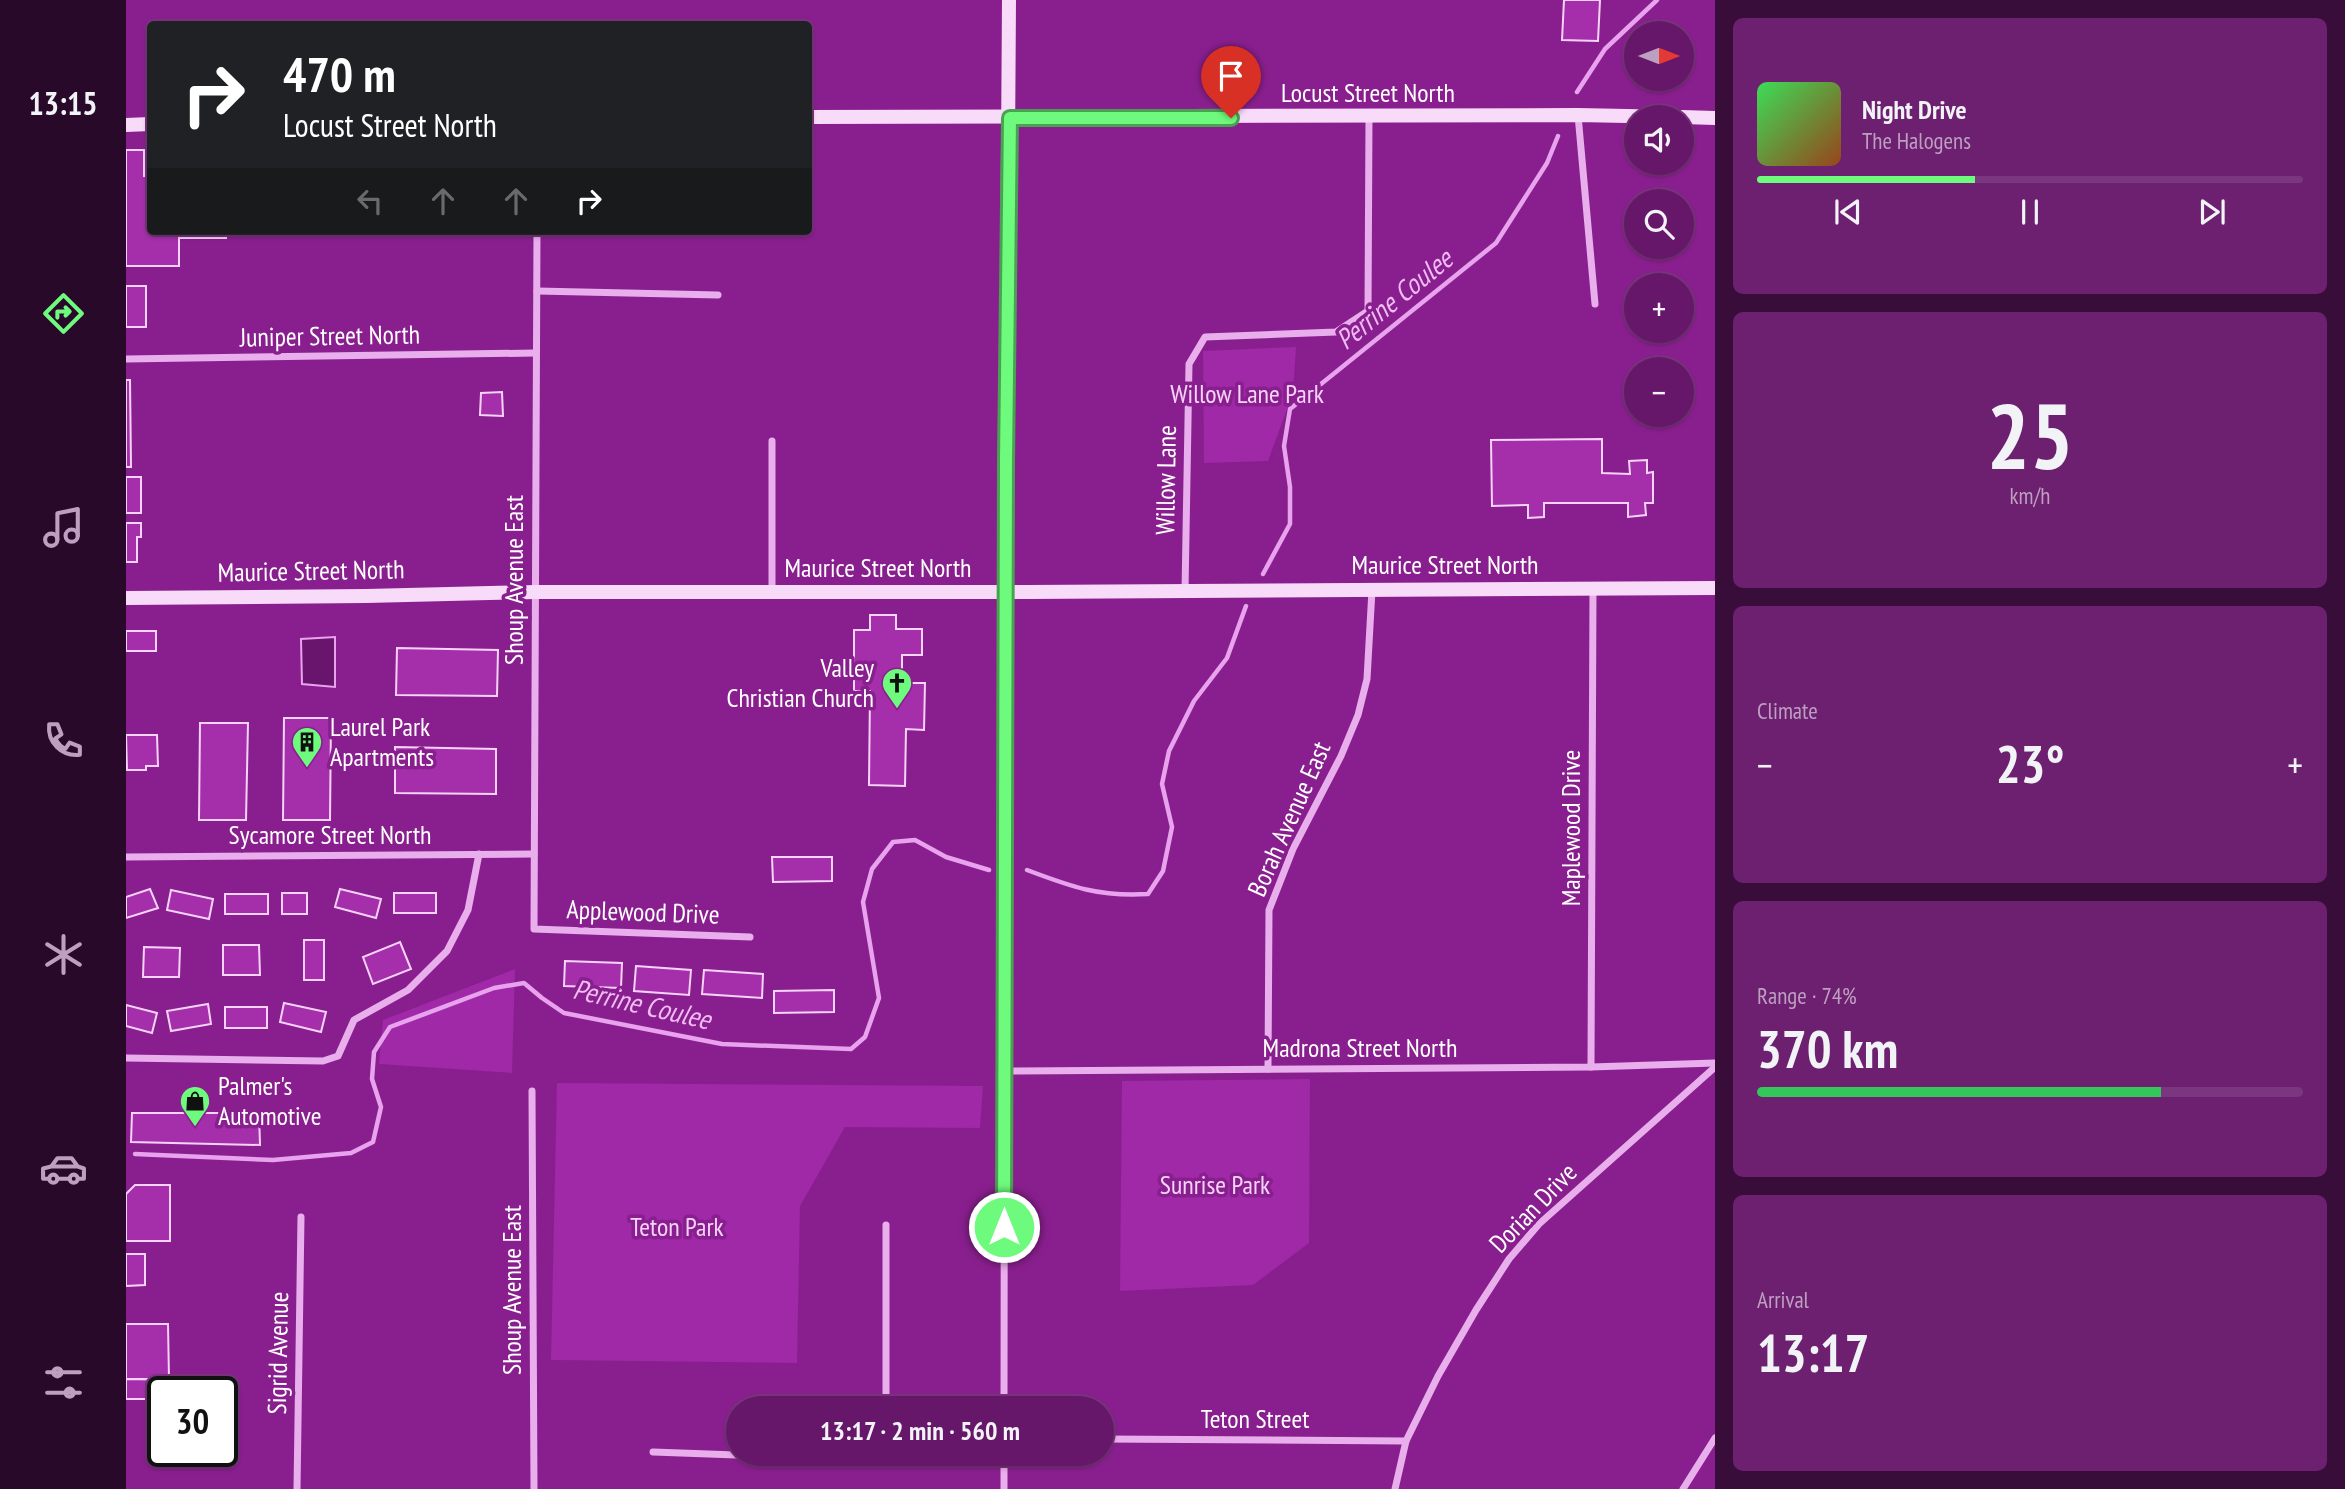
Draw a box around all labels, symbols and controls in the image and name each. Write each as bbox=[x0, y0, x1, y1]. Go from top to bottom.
north arrow bbox=[1624, 21, 1694, 91]
map controls bbox=[1624, 21, 1694, 427]
text: 470 m bbox=[283, 42, 396, 106]
pin bbox=[1201, 46, 1261, 118]
icon: right bbox=[168, 49, 259, 140]
icon: arrive bbox=[1212, 57, 1250, 95]
street label: Locust Street North bbox=[1281, 76, 1455, 109]
text: 13:15 bbox=[28, 82, 98, 124]
text: Night Drive bbox=[1862, 93, 1967, 126]
text: Locust Street North bbox=[283, 104, 497, 146]
button: sound bbox=[1624, 105, 1694, 175]
text: The Halogens bbox=[1862, 126, 1971, 155]
icon: left bbox=[351, 182, 389, 220]
icon: ahead bbox=[424, 182, 462, 220]
icon: ahead bbox=[497, 182, 535, 220]
icon: right bbox=[570, 182, 608, 220]
button: search bbox=[1624, 189, 1694, 259]
icon: previous bbox=[1829, 193, 1867, 231]
icon: pause bbox=[2011, 193, 2049, 231]
icon: next bbox=[2193, 193, 2231, 231]
water label: Perrine Coulee bbox=[1328, 239, 1462, 357]
button: + bbox=[1624, 273, 1694, 343]
icon: directions bbox=[39, 289, 88, 338]
street label: Juniper Street North bbox=[239, 317, 420, 354]
button: − bbox=[1624, 357, 1694, 427]
text: 25 bbox=[1987, 376, 2074, 494]
park label: Willow Lane Park bbox=[1170, 377, 1324, 410]
street label: Willow Lane bbox=[1148, 425, 1183, 535]
text: km/h bbox=[2010, 481, 2050, 510]
street label: Shoup Avenue East bbox=[497, 495, 530, 665]
icon: music bbox=[39, 503, 88, 552]
street label: Maurice Street North bbox=[1352, 548, 1538, 581]
street label: Maurice Street North bbox=[785, 551, 971, 584]
street label: Maurice Street North bbox=[217, 552, 405, 589]
place label: Valley Christian Church bbox=[727, 651, 874, 714]
church icon: Valley Christian Church bbox=[880, 666, 914, 710]
text: Climate bbox=[1757, 696, 1818, 725]
place label: Laurel Park Apartments bbox=[330, 710, 434, 773]
icon: phone bbox=[39, 716, 88, 765]
building icon: Laurel Park Apartments bbox=[290, 725, 324, 769]
text: 23° bbox=[1996, 730, 2064, 797]
street label: Borah Avenue East bbox=[1240, 736, 1337, 901]
text: − bbox=[1757, 740, 1773, 789]
text: + bbox=[2287, 740, 2303, 789]
street label: Maplewood Drive bbox=[1554, 750, 1587, 906]
street label: Sycamore Street North bbox=[229, 818, 431, 851]
street label: Applewood Drive bbox=[566, 892, 720, 931]
icon: climate bbox=[39, 930, 88, 979]
water label: Perrine Coulee bbox=[570, 970, 717, 1038]
text: Range · 74% bbox=[1757, 981, 1857, 1010]
text: 370 km bbox=[1757, 1015, 1898, 1082]
street label: Madrona Street North bbox=[1263, 1031, 1457, 1064]
place label: Palmer's Automotive bbox=[218, 1069, 322, 1132]
shop icon: Palmer's Automotive bbox=[178, 1084, 212, 1128]
icon: car bbox=[39, 1144, 88, 1193]
street label: Dorian Drive bbox=[1482, 1156, 1583, 1259]
park label: Sunrise Park bbox=[1160, 1168, 1270, 1201]
position arrow bbox=[967, 1190, 1041, 1264]
street label: Shoup Avenue East bbox=[495, 1205, 528, 1375]
park label: Teton Park bbox=[630, 1210, 724, 1243]
text: Arrival bbox=[1757, 1285, 1809, 1314]
street label: Sigrid Avenue bbox=[260, 1291, 295, 1415]
text: 13:17 bbox=[1757, 1319, 1869, 1386]
icon: filters bbox=[39, 1358, 88, 1407]
speed limit sign: 30 bbox=[147, 1376, 238, 1467]
street label: Teton Street bbox=[1201, 1402, 1309, 1435]
text: 13:17 · 2 min · 560 m bbox=[820, 1414, 1020, 1447]

